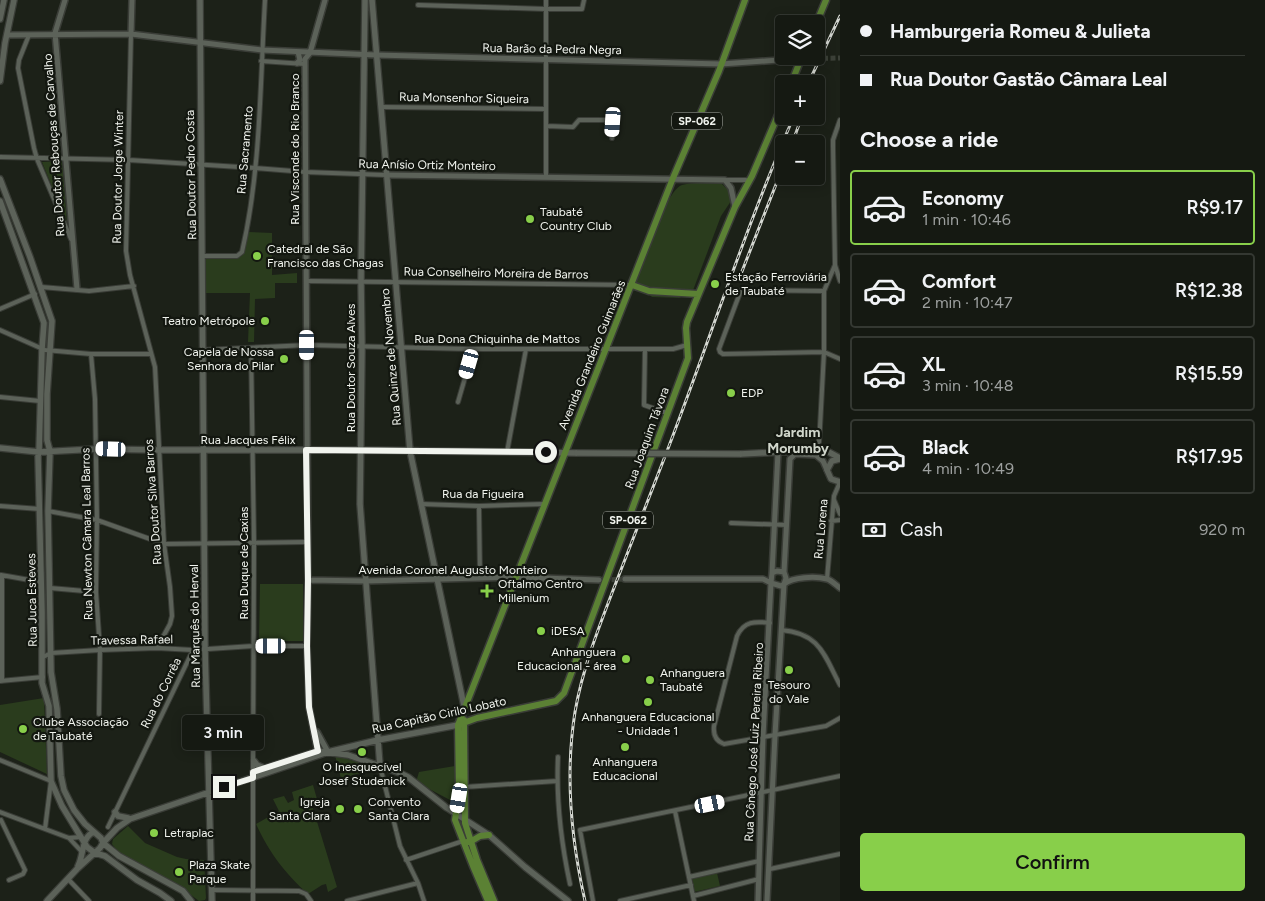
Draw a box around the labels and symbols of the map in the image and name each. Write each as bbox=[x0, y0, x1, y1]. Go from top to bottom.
street label: Rua Barão da Pedra Negra bbox=[482, 41, 622, 57]
street label: Rua Doutor Rebouças de Carvalho bbox=[41, 53, 67, 237]
street label: Rua Visconde do Rio Branco bbox=[288, 73, 302, 225]
street label: Rua Monsenhor Siqueira bbox=[399, 90, 529, 106]
street label: Rua Sacramento bbox=[234, 105, 256, 195]
car bbox=[604, 107, 621, 137]
street label: Rua Doutor Jorge Winter bbox=[110, 110, 126, 244]
street label: Rua Doutor Pedro Costa bbox=[183, 110, 199, 240]
road number: SP-062 bbox=[672, 112, 722, 130]
street label: Rua Anísio Ortiz Monteiro bbox=[358, 157, 496, 173]
place label: Taubaté Country Club bbox=[540, 205, 612, 233]
marker: Taubaté Country Club bbox=[524, 213, 536, 225]
place label: Catedral de São Francisco das Chagas bbox=[267, 242, 384, 270]
marker: Catedral de São Francisco das Chagas bbox=[251, 250, 263, 262]
street label: Rua Conselheiro Moreira de Barros bbox=[404, 264, 589, 282]
place label: Estação Ferroviária de Taubaté bbox=[725, 270, 827, 298]
street label: Avenida Grandeiro Guimarães bbox=[556, 278, 629, 432]
marker: Estação Ferroviária de Taubaté bbox=[709, 278, 721, 290]
street label: Rua Quinze de Novembro bbox=[378, 288, 404, 426]
street label: Rua Doutor Souza Alves bbox=[344, 303, 358, 432]
place label: Teatro Metrópole bbox=[162, 314, 255, 328]
marker: Teatro Metrópole bbox=[259, 315, 271, 327]
car bbox=[299, 330, 314, 360]
street label: Rua Dona Chiquinha de Mattos bbox=[414, 332, 580, 346]
place label: Capela de Nossa Senhora do Pilar bbox=[184, 345, 274, 373]
car bbox=[457, 348, 480, 380]
marker: Capela de Nossa Senhora do Pilar bbox=[278, 353, 290, 365]
street label: Rua Joaquim Távora bbox=[622, 385, 672, 491]
place label: EDP bbox=[741, 386, 763, 400]
marker: EDP bbox=[725, 387, 737, 399]
district label: Jardim Morumby bbox=[767, 424, 830, 457]
street label: Rua Jacques Félix bbox=[201, 433, 296, 447]
street label: Rua Doutor Silva Barros bbox=[142, 438, 164, 565]
car bbox=[95, 441, 126, 457]
route start bbox=[535, 441, 557, 463]
street label: Rua Newton Câmara Leal Barros bbox=[78, 447, 96, 620]
street label: Rua da Figueira bbox=[442, 487, 524, 501]
street label: Rua Lorena bbox=[811, 499, 831, 559]
street label: Rua Duque de Caxias bbox=[237, 506, 251, 619]
road number: SP-062 bbox=[603, 512, 653, 528]
street label: Rua Juca Esteves bbox=[24, 553, 40, 647]
street label: Avenida Coronel Augusto Monteiro bbox=[359, 563, 548, 577]
street label: Rua Marquês do Herval bbox=[187, 564, 203, 688]
place label: Oftalmo Centro Millenium bbox=[498, 577, 583, 605]
marker: Oftalmo Centro Millenium bbox=[480, 584, 494, 598]
place label: iDESA bbox=[551, 624, 585, 638]
marker: iDESA bbox=[535, 625, 547, 637]
street label: Travessa Rafael bbox=[91, 632, 173, 648]
car bbox=[256, 639, 286, 654]
street label: Rua Cônego José Luiz Pereira Ribeiro bbox=[742, 642, 766, 842]
place label: Anhanguera Educacional - área bbox=[517, 645, 616, 673]
marker: Anhanguera Educacional - área bbox=[620, 653, 632, 665]
street label: Rua do Corrêa bbox=[138, 655, 184, 731]
marker: Tesouro do Vale bbox=[783, 664, 795, 676]
place label: Anhanguera Taubaté bbox=[660, 666, 725, 694]
marker: Anhanguera Taubaté bbox=[644, 674, 656, 686]
place label: Tesouro do Vale bbox=[768, 678, 810, 706]
street label: Rua Capitão Cirilo Lobato bbox=[370, 694, 508, 736]
marker: Anhanguera Educacional - Unidade 1 bbox=[642, 696, 654, 708]
place label: Anhanguera Educacional - Unidade 1 bbox=[582, 710, 714, 738]
callout: 3 min bbox=[183, 714, 265, 750]
place label: Clube Associação de Taubaté bbox=[33, 715, 129, 743]
marker: Clube Associação de Taubaté bbox=[17, 723, 29, 735]
marker: Anhanguera Educacional bbox=[619, 741, 631, 753]
marker: O Inesquecível Josef Studenick bbox=[356, 746, 368, 758]
place label: Anhanguera Educacional bbox=[592, 755, 658, 783]
place label: O Inesquecível Josef Studenick bbox=[319, 760, 406, 788]
route end bbox=[213, 776, 235, 798]
car bbox=[449, 782, 468, 814]
car bbox=[693, 794, 726, 814]
place label: Igreja Santa Clara bbox=[269, 795, 330, 823]
place label: Convento Santa Clara bbox=[368, 795, 429, 823]
marker: Igreja Santa Clara bbox=[334, 803, 346, 815]
marker: Convento Santa Clara bbox=[352, 803, 364, 815]
place label: Letraplac bbox=[164, 826, 214, 840]
marker: Letraplac bbox=[148, 827, 160, 839]
place label: Plaza Skate Parque bbox=[189, 858, 250, 886]
marker: Plaza Skate Parque bbox=[173, 866, 185, 878]

